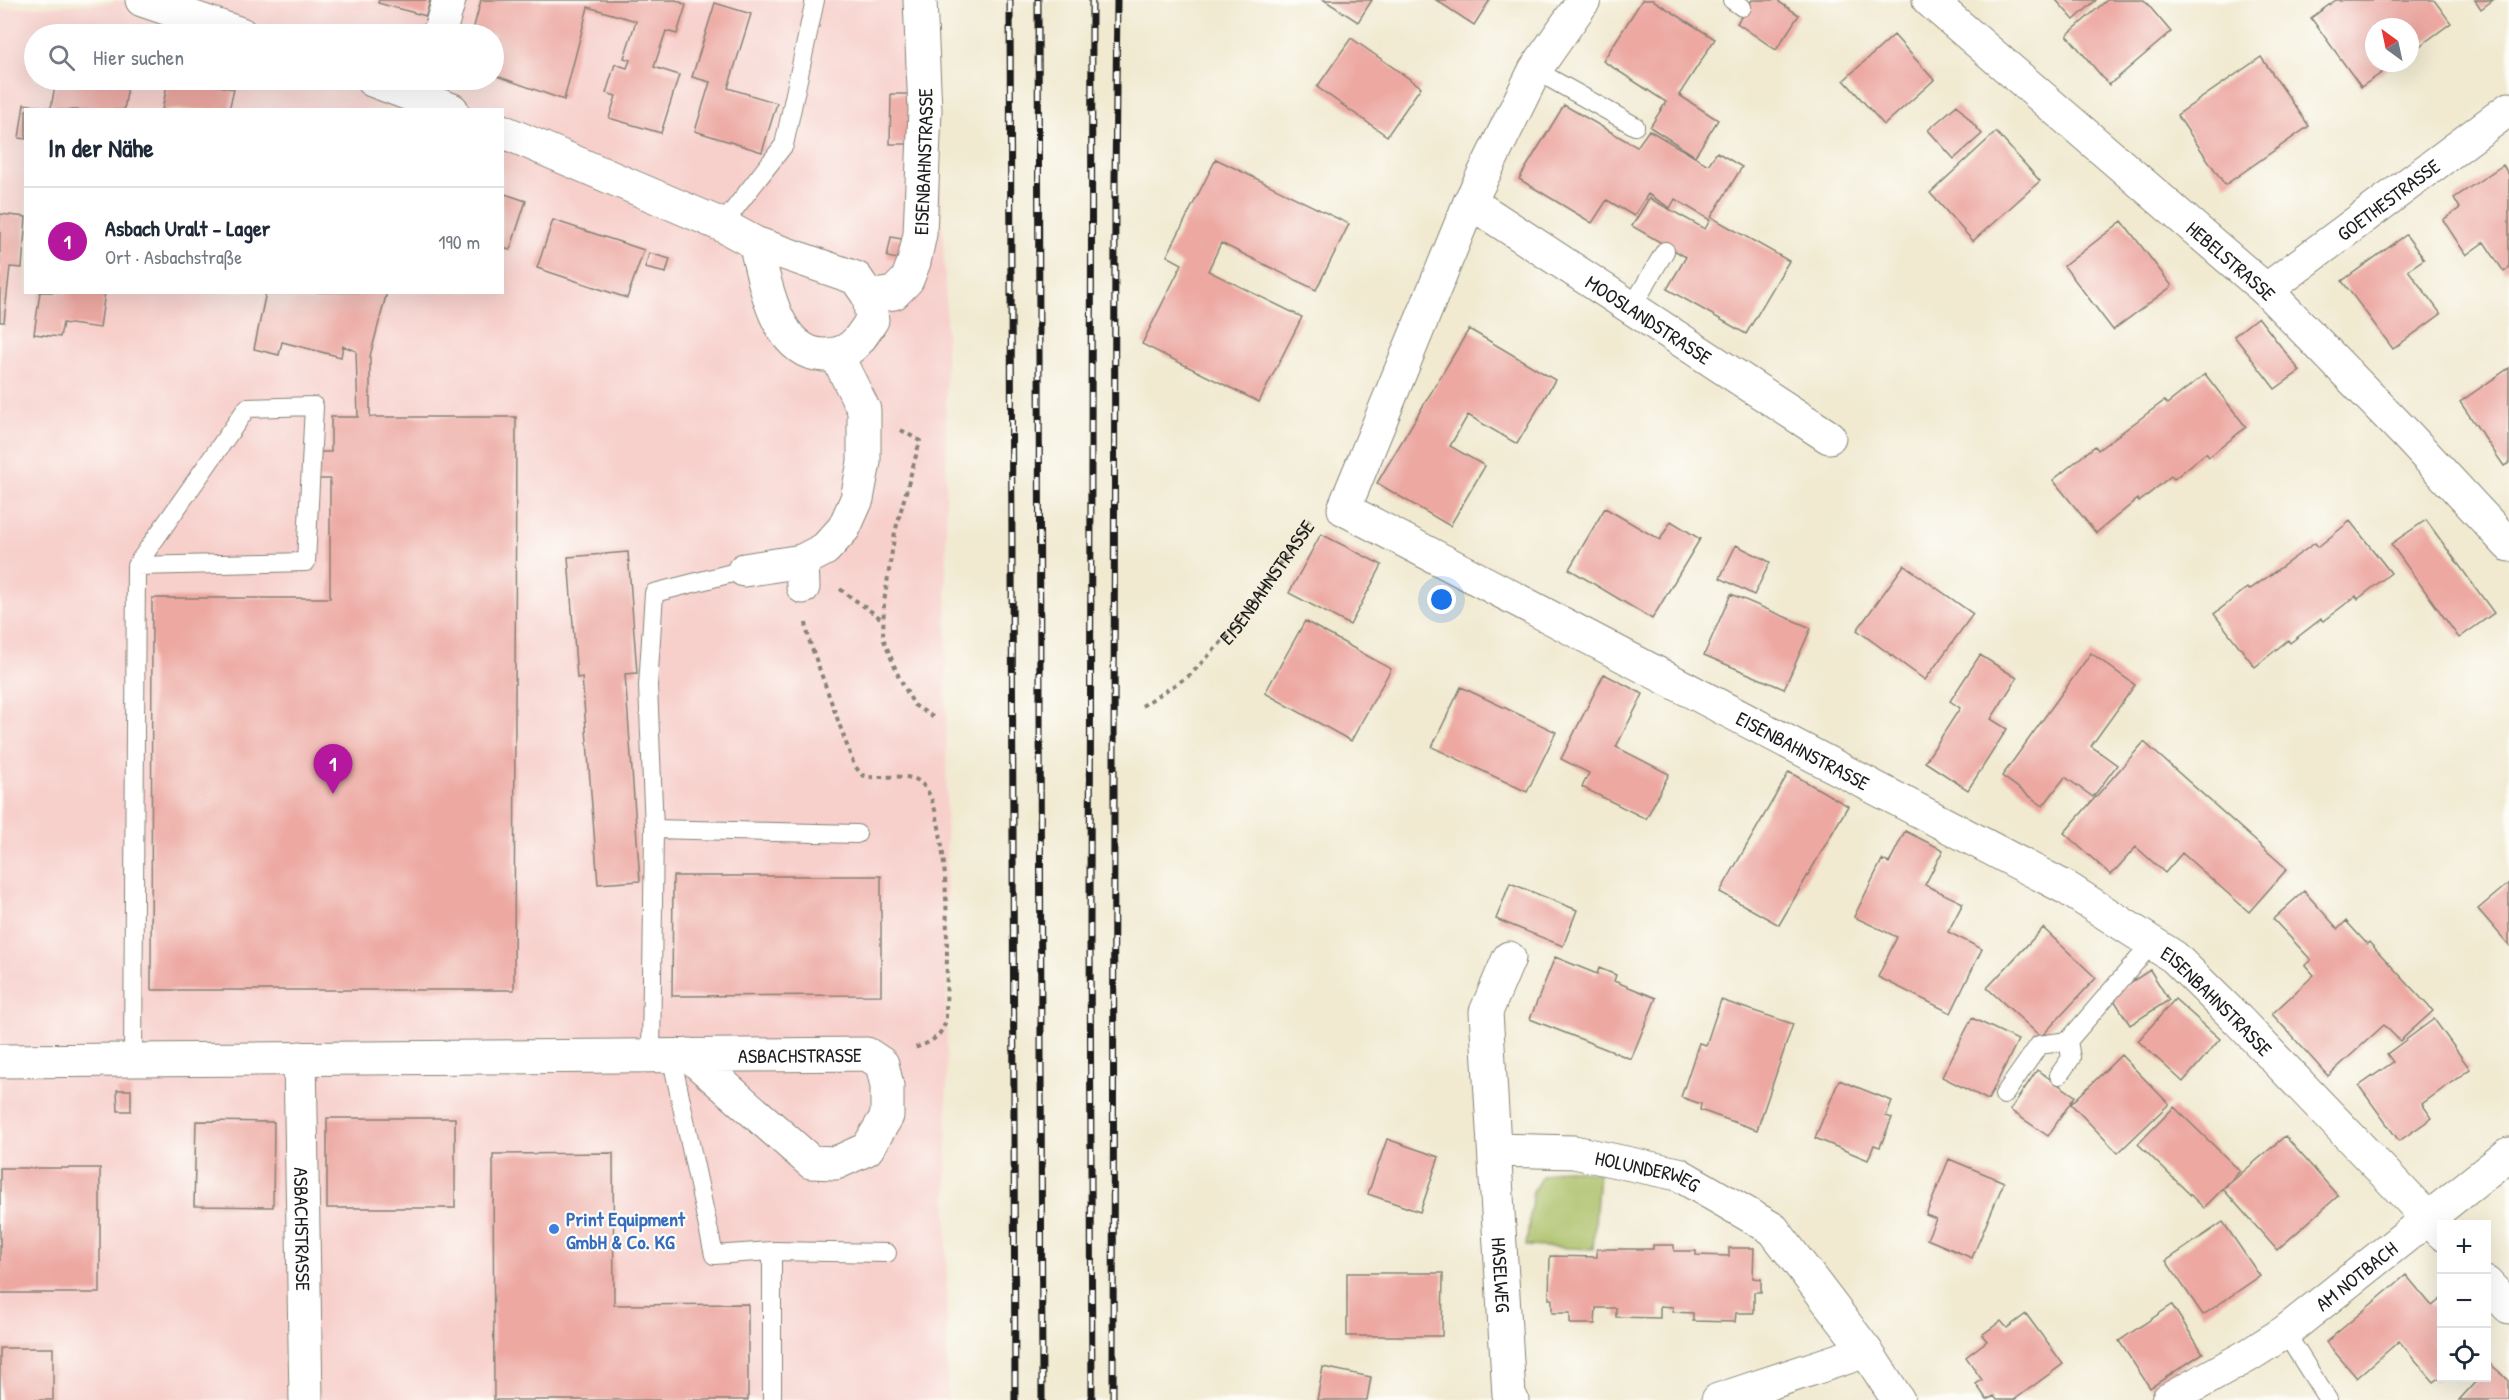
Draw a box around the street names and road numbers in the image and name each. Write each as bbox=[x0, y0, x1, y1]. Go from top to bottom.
street label: EISENBAHNSTRASSE bbox=[906, 88, 939, 236]
street label: GOETHESTRASSE bbox=[2331, 152, 2445, 246]
street label: HEBELSTRASSE bbox=[2181, 214, 2282, 306]
street label: MOOSLANDSTRASSE bbox=[1581, 268, 1717, 370]
street label: EISENBAHNSTRASSE bbox=[1213, 514, 1320, 650]
street label: EISENBAHNSTRASSE bbox=[1732, 704, 1875, 796]
street label: EISENBAHNSTRASSE bbox=[2156, 939, 2279, 1062]
street label: ASBACHSTRASSE bbox=[738, 1041, 862, 1069]
street label: HOLUNDERWEG bbox=[1593, 1143, 1706, 1198]
street label: ASBACHSTRASSE bbox=[288, 1167, 318, 1291]
street label: AM NOTBACH bbox=[2309, 1235, 2403, 1317]
street label: HASELWEG bbox=[1486, 1236, 1518, 1314]

